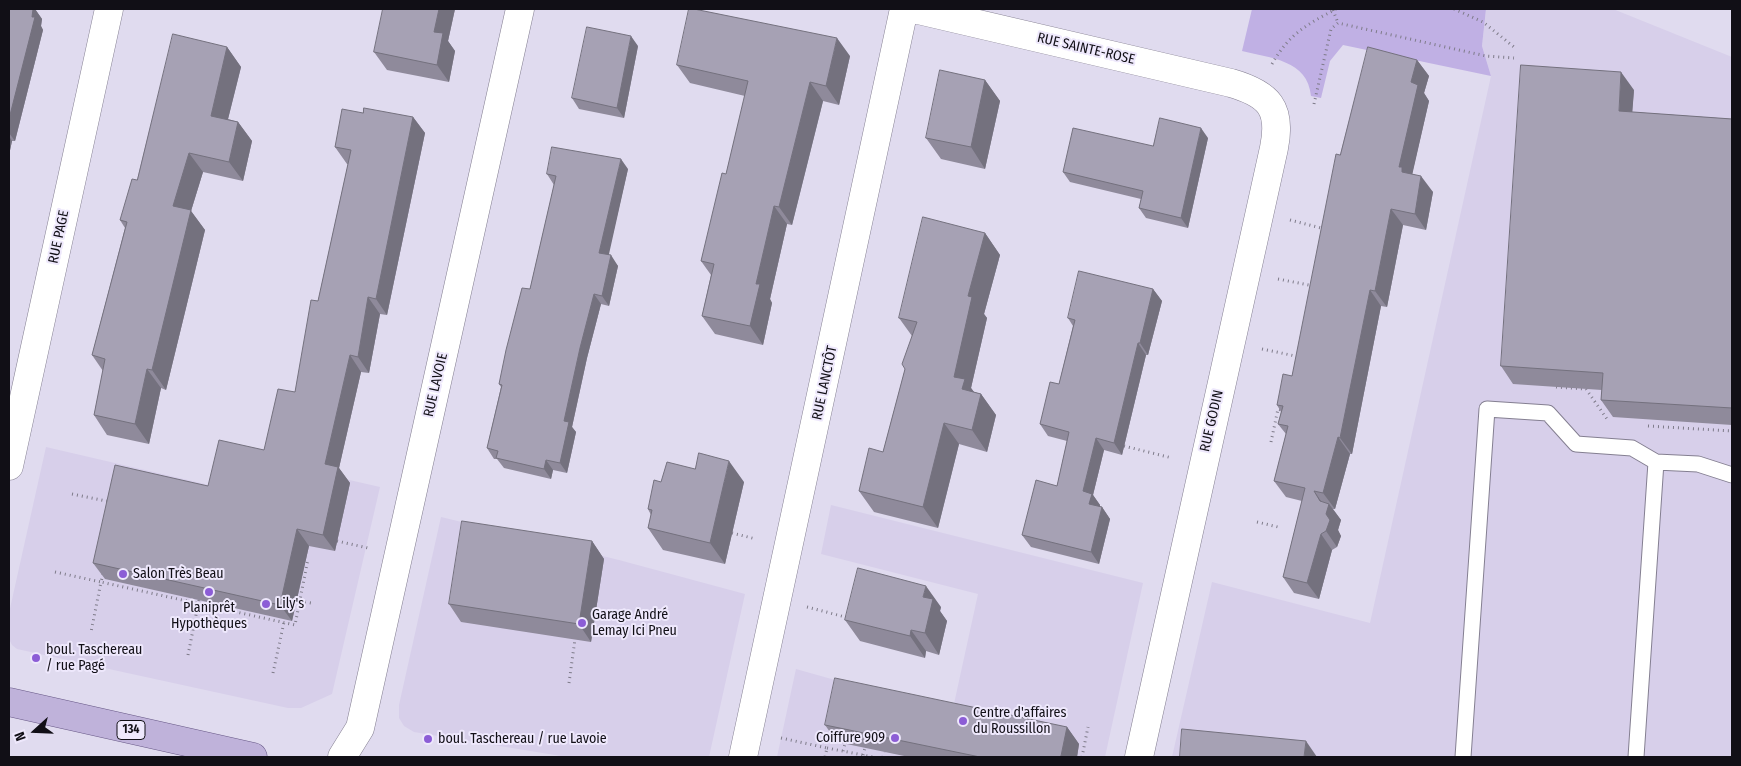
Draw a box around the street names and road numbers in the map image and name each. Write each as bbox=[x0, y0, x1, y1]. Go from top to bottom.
street label: RUE SAINTE-ROSE bbox=[1036, 30, 1136, 68]
street label: RUE PAGE bbox=[45, 209, 73, 265]
street label: RUE LANCTÔT bbox=[809, 344, 841, 422]
street label: RUE LAVOIE bbox=[420, 351, 452, 419]
street label: RUE GODIN bbox=[1197, 389, 1227, 453]
road number: 134 bbox=[117, 720, 145, 740]

